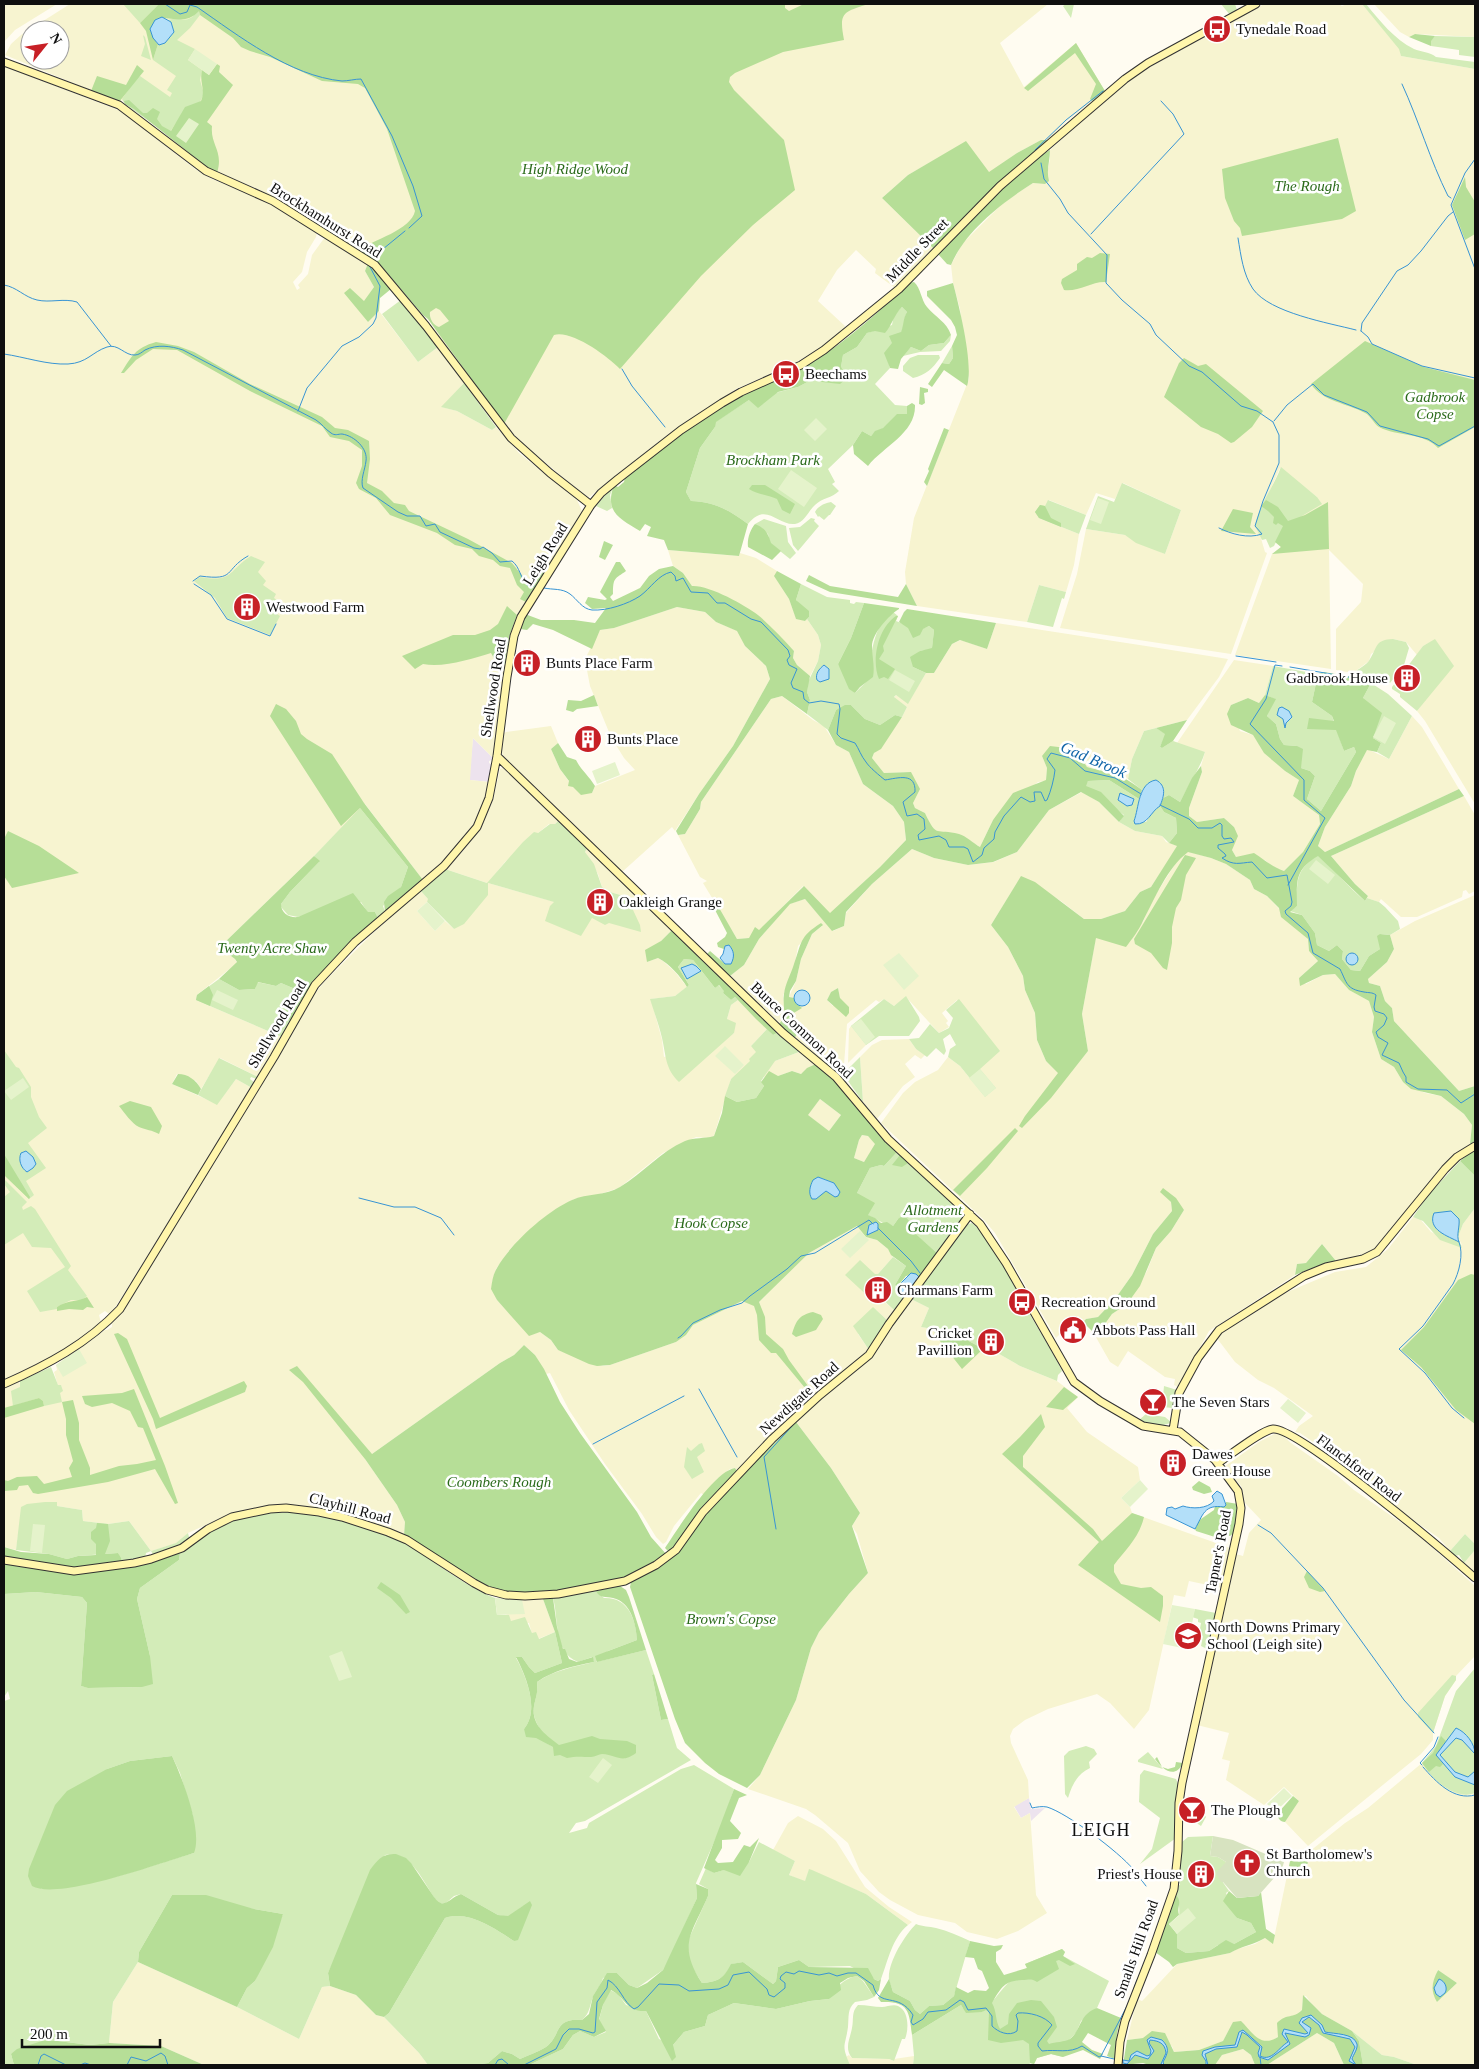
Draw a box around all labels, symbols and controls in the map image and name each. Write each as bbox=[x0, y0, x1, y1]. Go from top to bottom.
bus stop icon: Tynedale Road bbox=[1202, 14, 1232, 44]
north arrow bbox=[20, 20, 70, 70]
place label: Tynedale Road bbox=[1236, 21, 1327, 37]
text: N bbox=[47, 31, 65, 47]
park label: High Ridge Wood bbox=[521, 161, 629, 177]
park label: The Rough bbox=[1274, 178, 1340, 194]
street label: Brockhamhurst Road bbox=[268, 179, 385, 261]
street label: Middle Street bbox=[883, 214, 952, 285]
bus stop icon: Beechams bbox=[771, 359, 801, 389]
place label: Beechams bbox=[805, 366, 867, 382]
park label: Gadbrook Copse bbox=[1405, 389, 1465, 422]
park label: Brockham Park bbox=[726, 452, 820, 468]
street label: Leigh Road bbox=[520, 519, 571, 588]
building icon: Westwood Farm bbox=[232, 592, 262, 622]
place label: Westwood Farm bbox=[266, 599, 365, 615]
street label: Shellwood Road bbox=[477, 637, 509, 738]
building icon: Bunts Place Farm bbox=[512, 648, 542, 678]
place label: Bunts Place Farm bbox=[546, 655, 653, 671]
building icon: Gadbrook House bbox=[1392, 663, 1422, 693]
place label: Gadbrook House bbox=[1286, 670, 1388, 686]
building icon: Bunts Place bbox=[573, 724, 603, 754]
place label: Bunts Place bbox=[607, 731, 679, 747]
water label: Gad Brook bbox=[1058, 738, 1130, 781]
building icon: Oakleigh Grange bbox=[585, 887, 615, 917]
place label: Oakleigh Grange bbox=[619, 894, 722, 910]
park label: Twenty Acre Shaw bbox=[217, 940, 327, 956]
street label: Shellwood Road bbox=[244, 977, 310, 1071]
street label: Bunce Common Road bbox=[748, 979, 857, 1082]
park label: Allotment Gardens bbox=[903, 1202, 963, 1235]
park label: Hook Copse bbox=[673, 1215, 748, 1231]
building icon: Charmans Farm bbox=[863, 1275, 893, 1305]
place label: Charmans Farm bbox=[897, 1282, 994, 1298]
bus stop icon: Recreation Ground bbox=[1007, 1287, 1037, 1317]
place label: Recreation Ground bbox=[1041, 1294, 1156, 1310]
public building icon: Abbots Pass Hall bbox=[1058, 1315, 1088, 1345]
place label: Abbots Pass Hall bbox=[1092, 1322, 1195, 1338]
place label: Cricket Pavillion bbox=[918, 1325, 973, 1358]
building icon: Cricket Pavillion bbox=[976, 1327, 1006, 1357]
street label: Newdigate Road bbox=[756, 1358, 842, 1438]
bar icon: The Seven Stars bbox=[1138, 1387, 1168, 1417]
place label: The Seven Stars bbox=[1172, 1394, 1270, 1410]
street label: Flanchford Road bbox=[1314, 1431, 1405, 1505]
place label: Dawes Green House bbox=[1192, 1446, 1271, 1479]
building icon: Dawes Green House bbox=[1158, 1448, 1188, 1478]
park label: Coombers Rough bbox=[447, 1474, 551, 1490]
street label: Clayhill Road bbox=[307, 1489, 393, 1527]
street label: Tapner's Road bbox=[1202, 1508, 1234, 1595]
park label: Brown's Copse bbox=[686, 1611, 776, 1627]
place label: North Downs Primary School (Leigh site) bbox=[1207, 1619, 1341, 1653]
school or university icon: North Downs Primary School (Leigh site) bbox=[1173, 1621, 1203, 1651]
bar icon: The Plough bbox=[1177, 1795, 1207, 1825]
place label: The Plough bbox=[1211, 1802, 1281, 1818]
district label: LEIGH bbox=[1072, 1820, 1130, 1840]
place label: St Bartholomew's Church bbox=[1266, 1846, 1373, 1879]
church icon: St Bartholomew's Church bbox=[1232, 1848, 1262, 1878]
building icon: Priest's House bbox=[1186, 1859, 1216, 1889]
place label: Priest's House bbox=[1097, 1866, 1182, 1882]
street label: Smalls Hill Road bbox=[1111, 1897, 1161, 2000]
scale bar bbox=[22, 2016, 160, 2048]
text: 200 m bbox=[30, 2026, 68, 2042]

